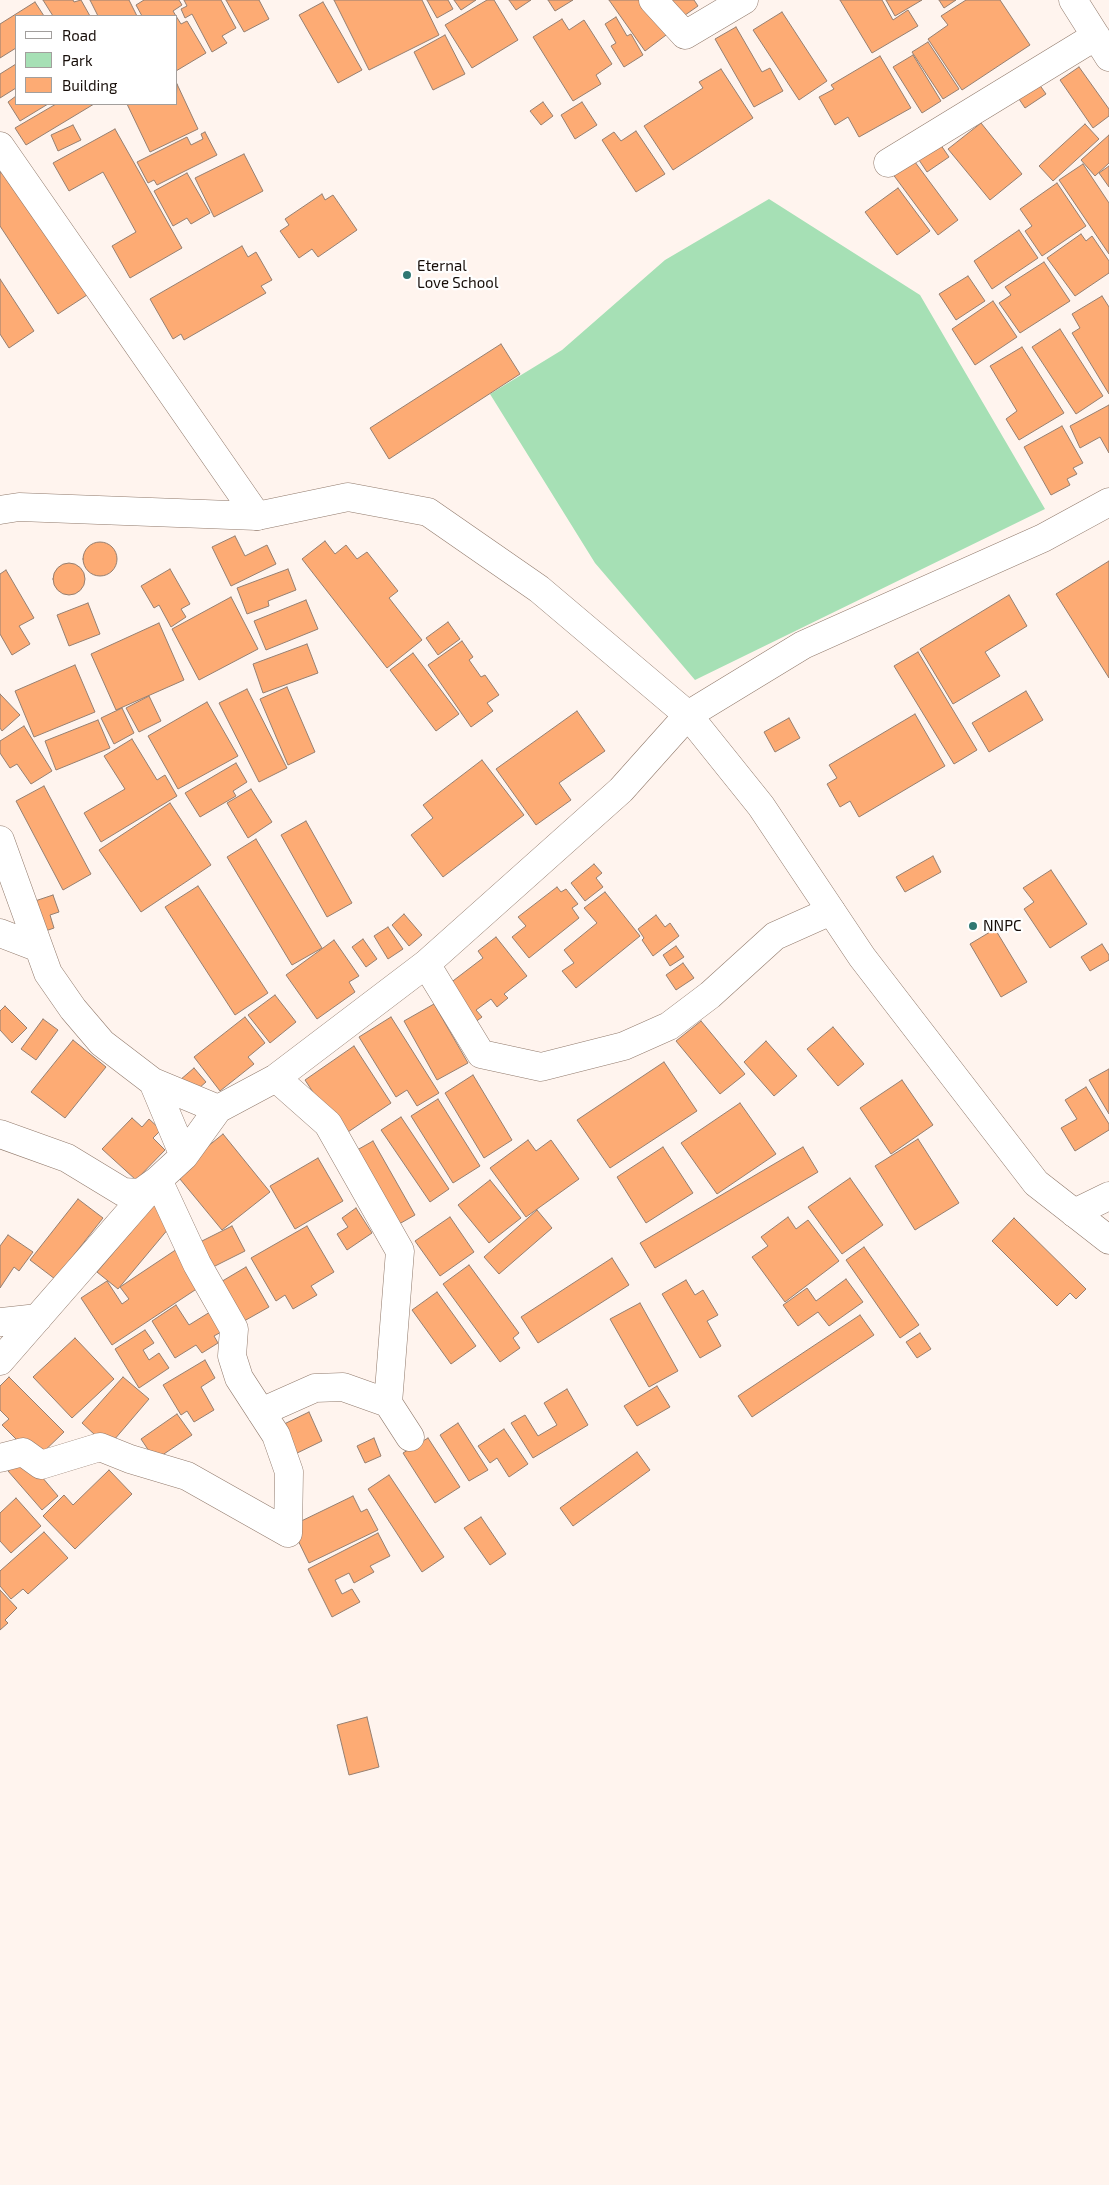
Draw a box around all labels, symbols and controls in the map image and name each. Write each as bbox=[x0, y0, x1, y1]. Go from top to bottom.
legend bbox=[15, 15, 178, 105]
text: Road bbox=[62, 26, 97, 44]
text: Park bbox=[62, 51, 93, 69]
text: Building bbox=[62, 76, 117, 94]
place label: Eternal Love School bbox=[417, 257, 498, 292]
marker: Eternal Love School bbox=[401, 269, 413, 281]
place label: NNPC bbox=[983, 917, 1022, 935]
marker: NNPC bbox=[967, 920, 979, 932]

